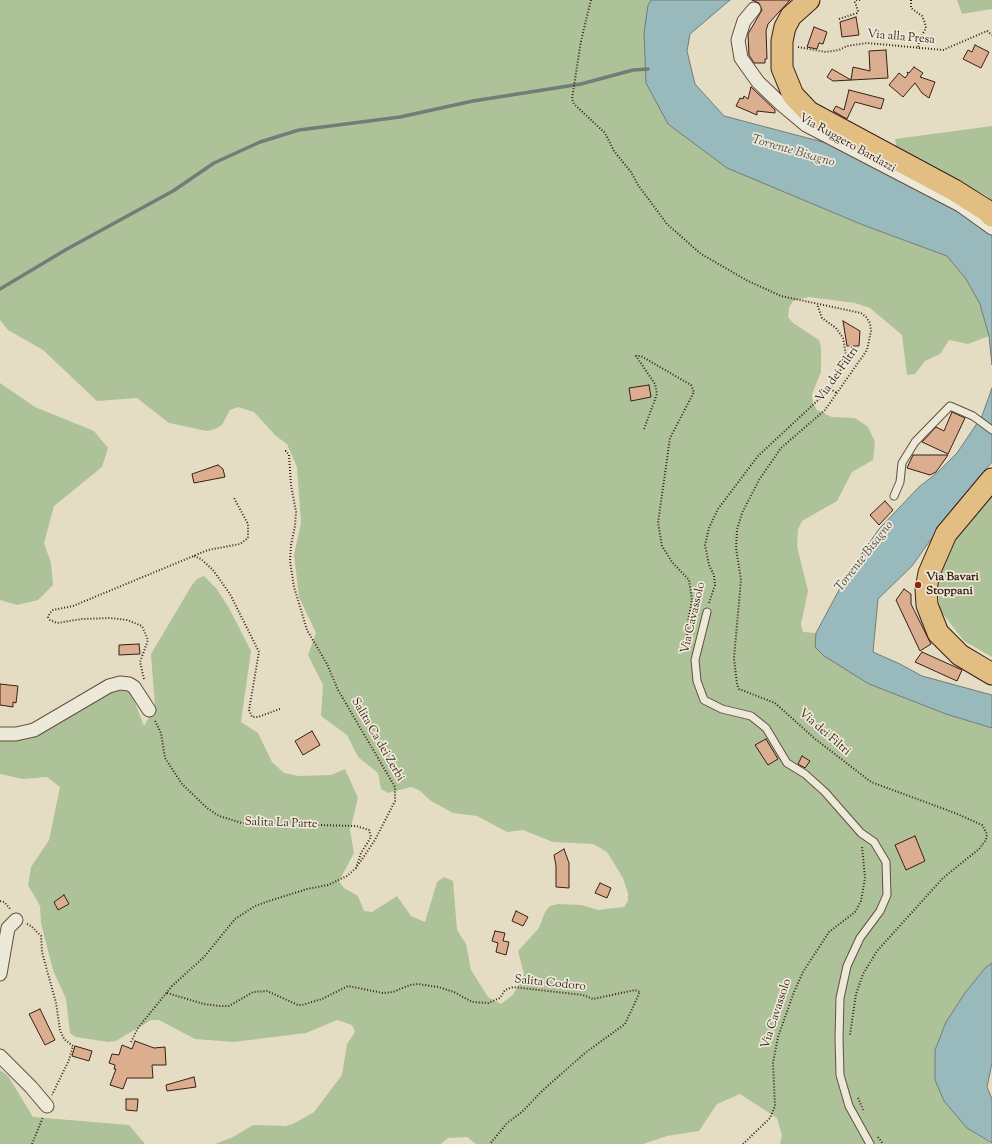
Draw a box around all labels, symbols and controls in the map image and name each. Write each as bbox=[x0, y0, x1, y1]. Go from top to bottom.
street label: Via alla Presa bbox=[867, 28, 935, 48]
street label: Via Ruggero Bardazzi bbox=[796, 111, 898, 177]
water label: Torrente Bisagno bbox=[750, 133, 836, 171]
street label: Via dei Filtri bbox=[814, 345, 862, 405]
water label: Torrente Bisagno bbox=[832, 518, 898, 596]
place label: Via Bavari Stoppani bbox=[926, 571, 979, 599]
marker: Via Bavari Stoppani bbox=[913, 580, 923, 590]
street label: Via Cavassolo bbox=[679, 581, 709, 655]
street label: Salita Ca dei Zerbi bbox=[347, 696, 407, 784]
street label: Via dei Filtri bbox=[795, 707, 853, 759]
street label: Salita La Parte bbox=[244, 816, 318, 832]
street label: Salita Codoro bbox=[514, 973, 586, 995]
street label: Via Cavassolo bbox=[759, 977, 795, 1051]

